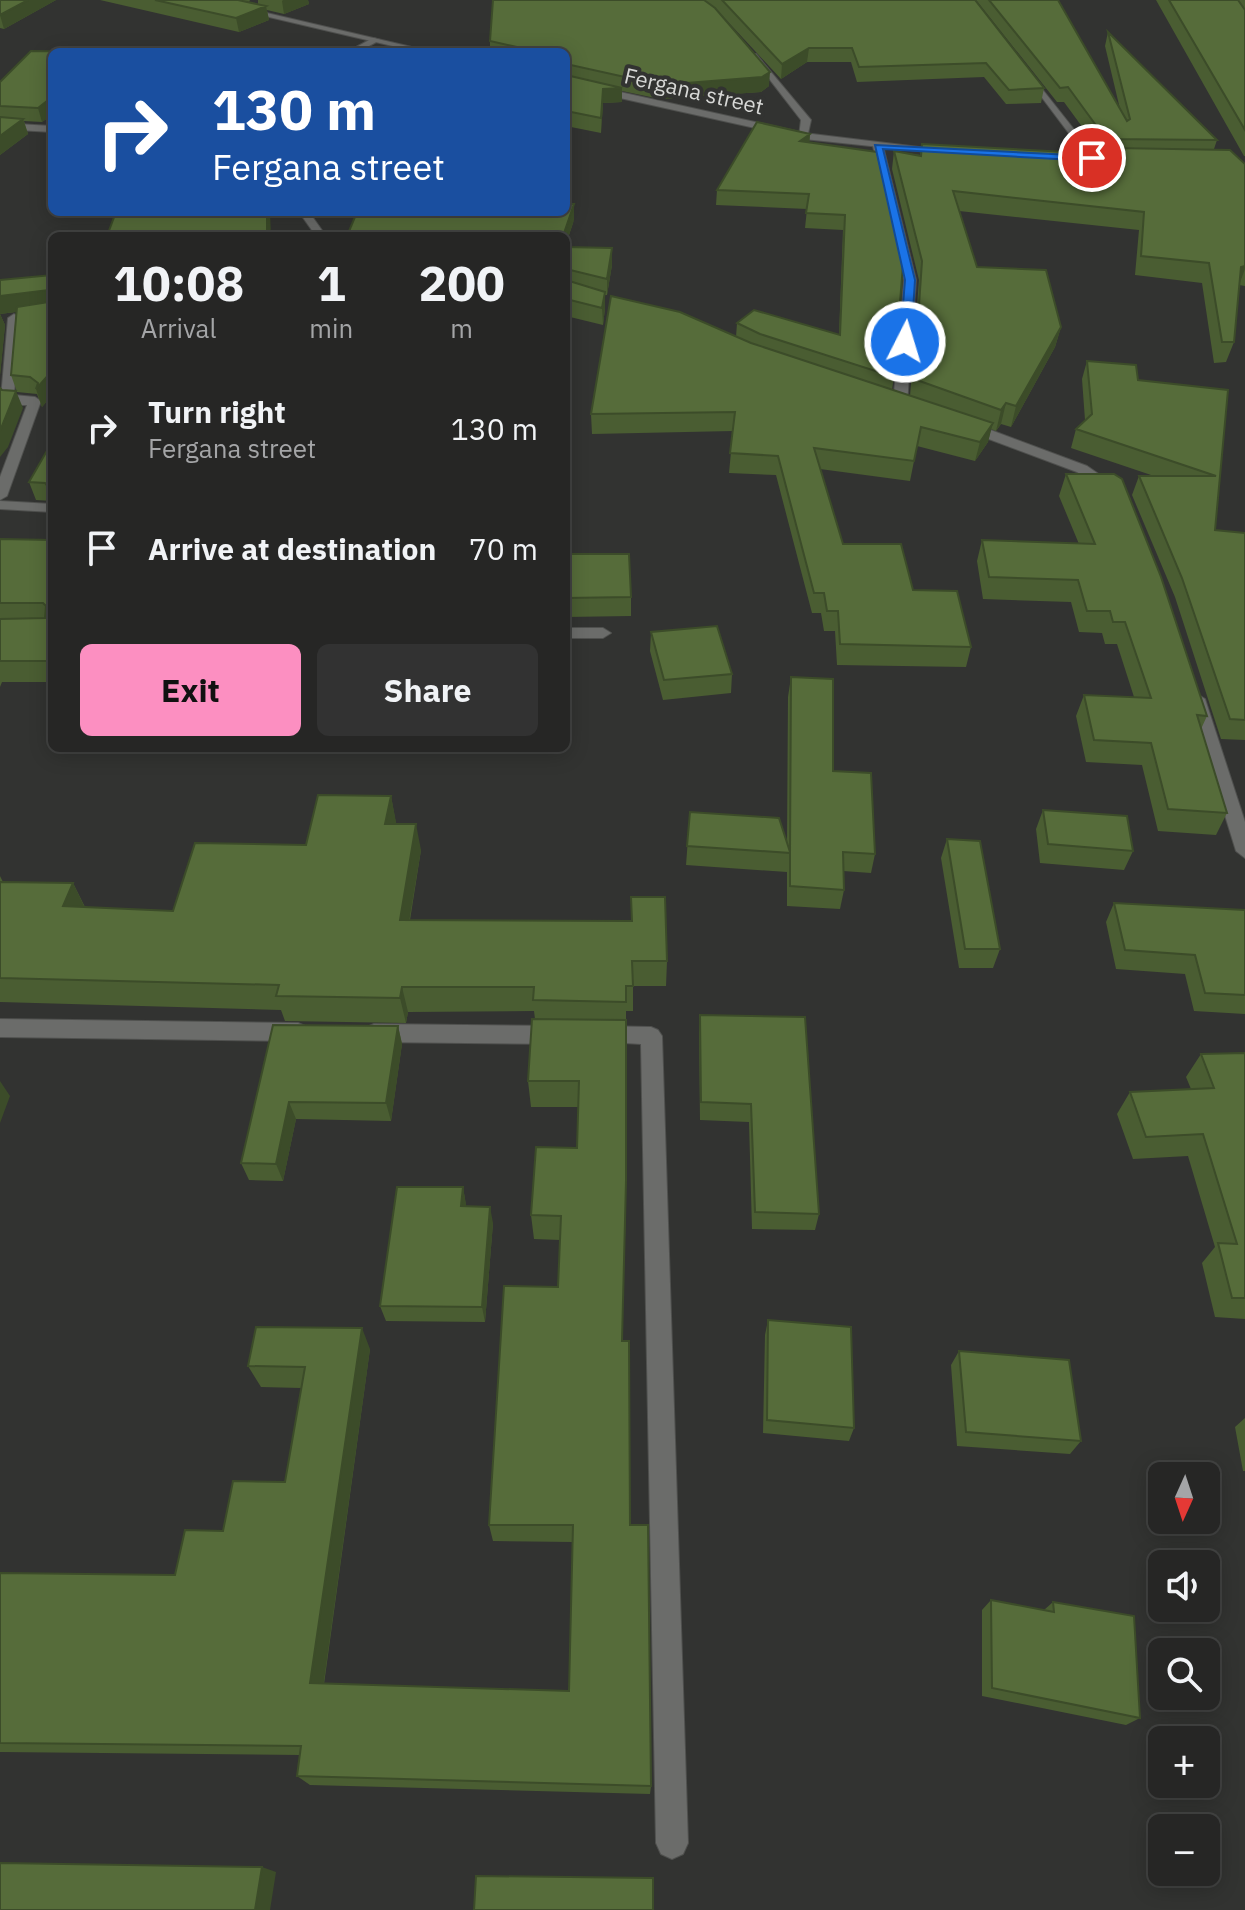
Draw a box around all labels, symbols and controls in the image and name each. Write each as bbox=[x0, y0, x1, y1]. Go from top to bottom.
street label: Fergana street bbox=[622, 60, 767, 121]
text: 130 m bbox=[212, 73, 376, 145]
icon: right bbox=[80, 80, 184, 184]
pin bbox=[1058, 124, 1126, 192]
icon: arrive bbox=[1070, 136, 1114, 180]
text: Fergana street bbox=[212, 143, 445, 190]
text: 10:08 bbox=[113, 252, 244, 314]
text: 1 bbox=[317, 252, 346, 314]
text: 200 bbox=[418, 252, 505, 314]
position arrow bbox=[863, 300, 947, 384]
text: Arrival bbox=[141, 311, 217, 345]
text: min bbox=[309, 311, 353, 345]
text: m bbox=[450, 311, 473, 345]
text: Turn right bbox=[148, 392, 286, 431]
icon: right bbox=[80, 406, 124, 450]
text: 130 m bbox=[451, 409, 538, 448]
text: Fergana street bbox=[148, 431, 316, 465]
icon: arrive bbox=[80, 526, 124, 570]
text: Arrive at destination bbox=[148, 529, 436, 568]
text: 70 m bbox=[469, 529, 538, 568]
button: Exit bbox=[80, 644, 301, 736]
button: Share bbox=[317, 644, 538, 736]
north arrow bbox=[1148, 1462, 1220, 1534]
map controls bbox=[1148, 1462, 1220, 1886]
button: sound bbox=[1148, 1550, 1220, 1622]
button: search bbox=[1148, 1638, 1220, 1710]
button: + bbox=[1148, 1726, 1220, 1798]
button: − bbox=[1148, 1814, 1220, 1886]

